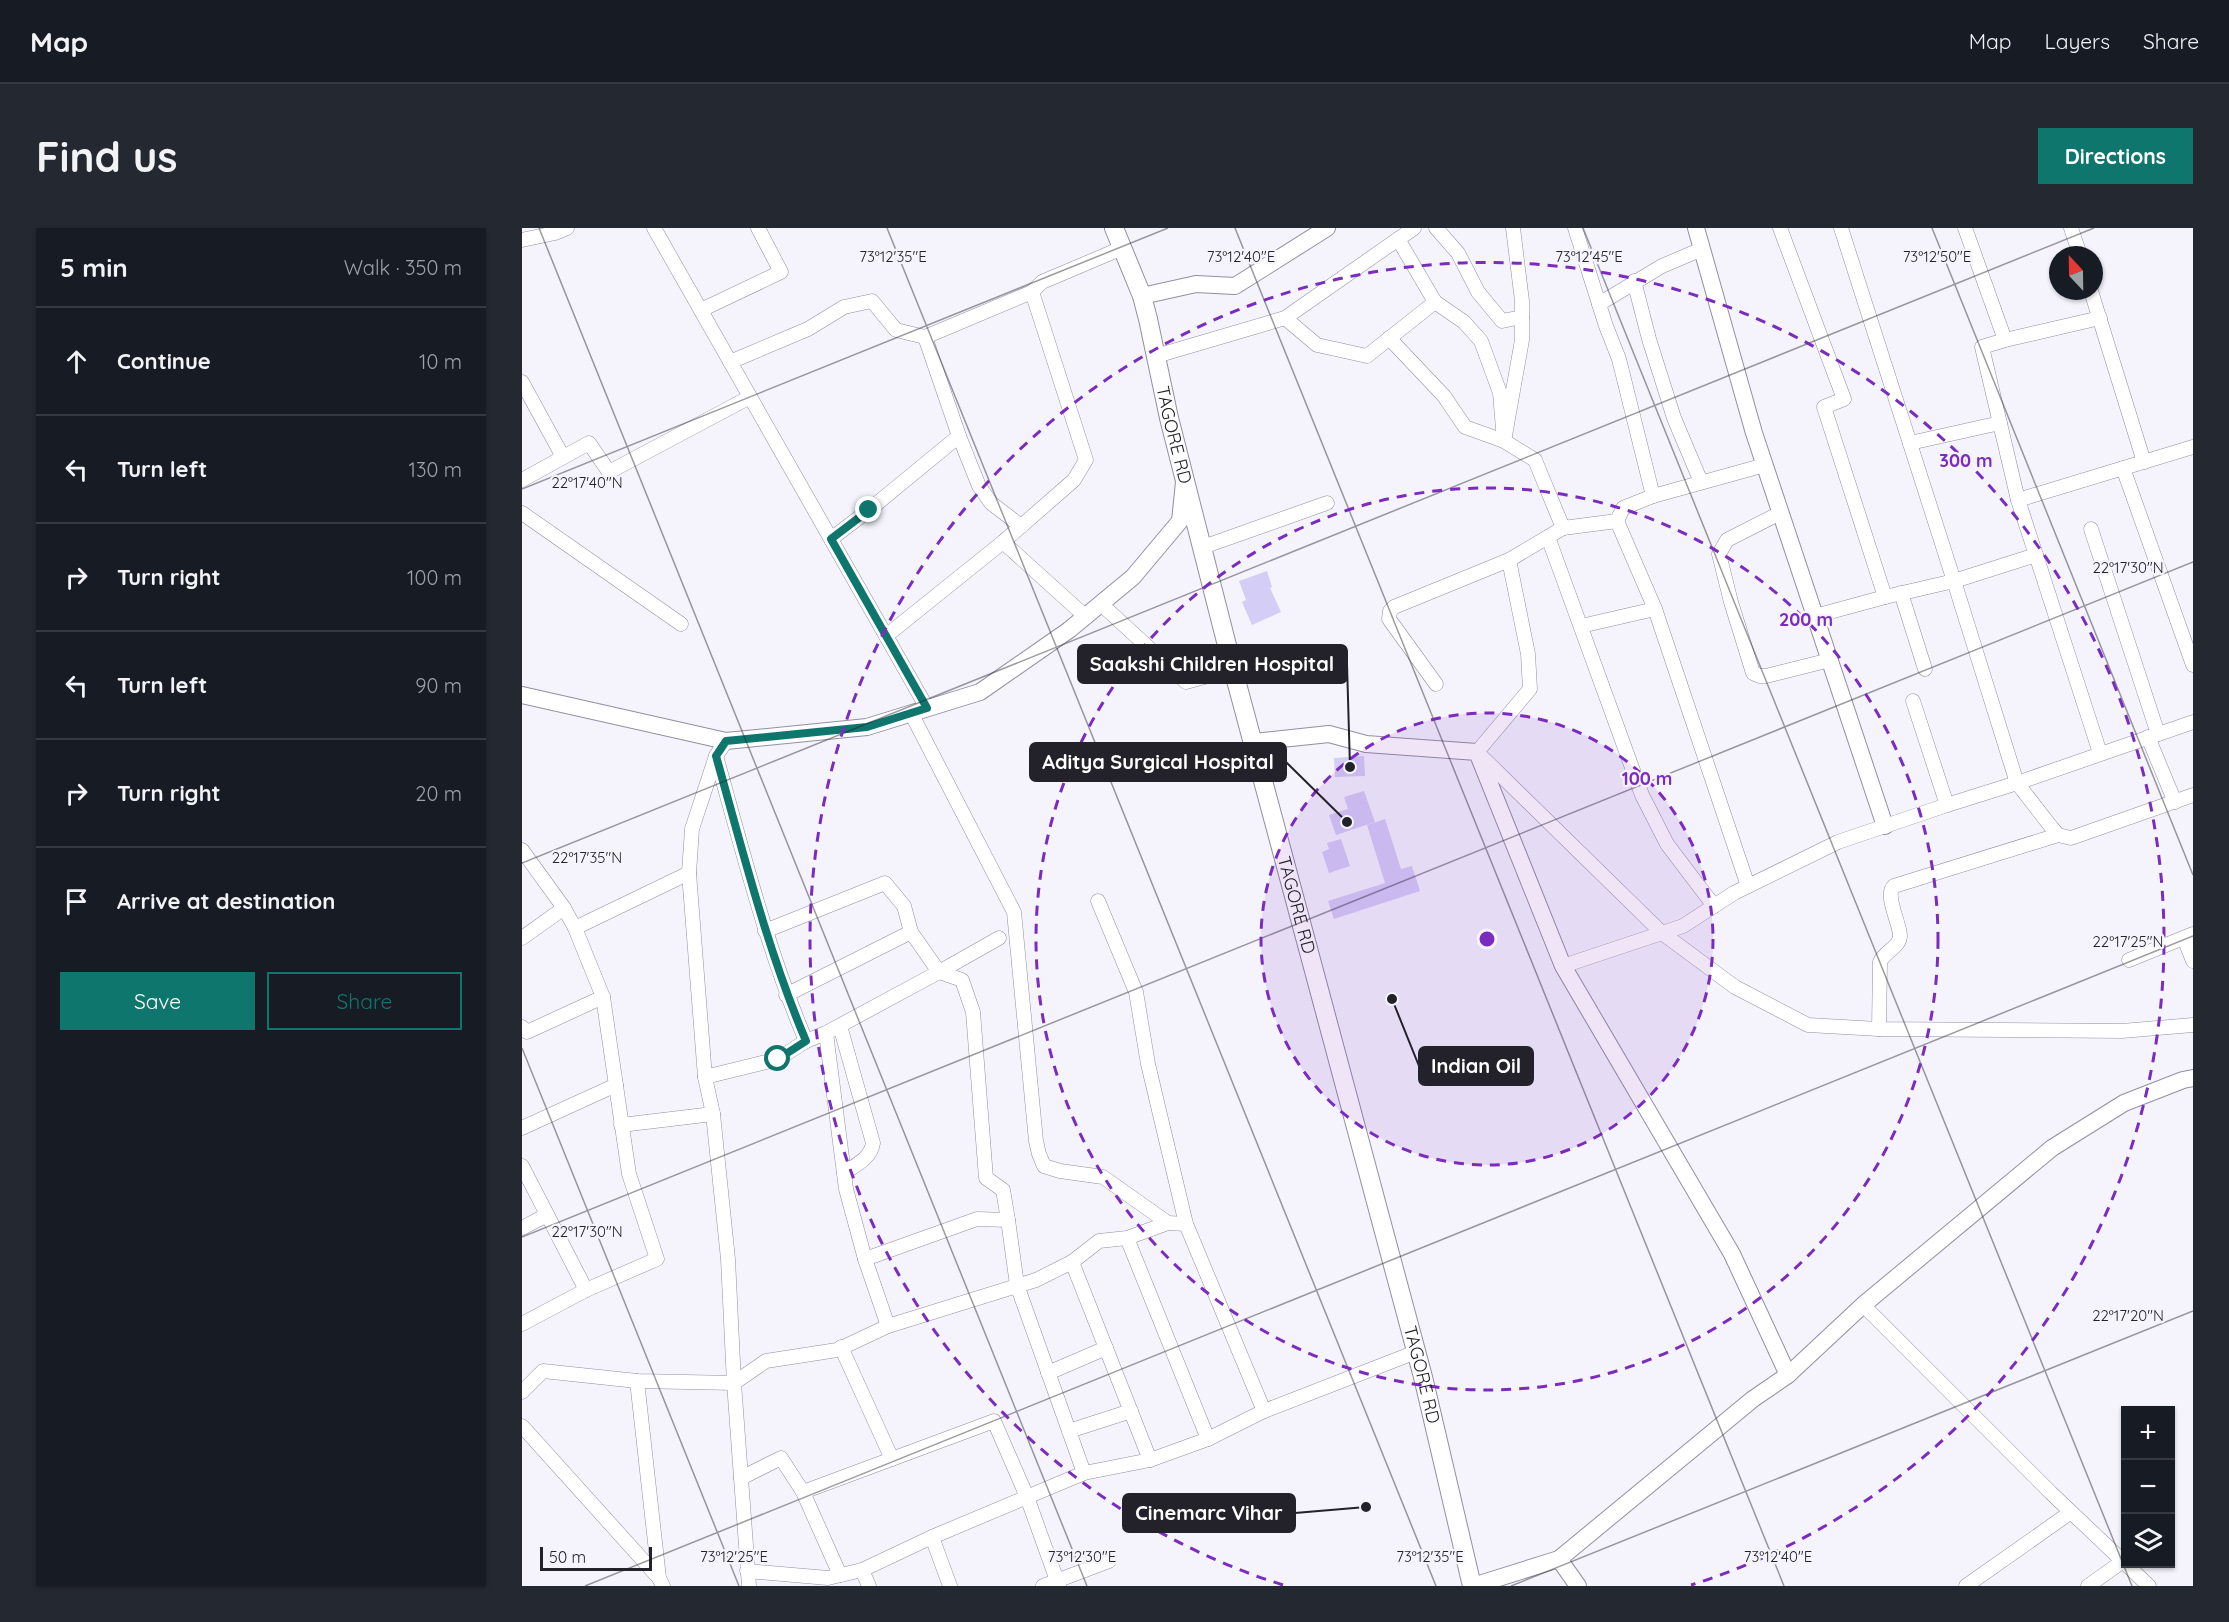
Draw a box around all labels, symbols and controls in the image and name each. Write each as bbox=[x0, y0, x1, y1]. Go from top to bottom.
text: Map bbox=[30, 24, 88, 59]
text: Map bbox=[1969, 28, 2012, 54]
text: Layers bbox=[2045, 28, 2110, 54]
text: Share bbox=[2143, 28, 2199, 54]
button: Directions bbox=[2038, 128, 2193, 184]
text: Find us bbox=[36, 130, 178, 183]
north arrow bbox=[2049, 246, 2103, 300]
text: 73°12'35"E bbox=[859, 247, 927, 266]
text: 73°12'40"E bbox=[1207, 247, 1275, 266]
text: 73°12'45"E bbox=[1555, 247, 1623, 266]
text: 73°12'50"E bbox=[1903, 247, 1971, 266]
text: 5 min bbox=[60, 251, 128, 284]
text: Walk · 350 m bbox=[344, 255, 462, 280]
icon: ahead bbox=[60, 345, 93, 378]
text: Continue bbox=[117, 347, 211, 375]
text: 10 m bbox=[419, 349, 462, 374]
street label: TAGORE RD bbox=[1151, 384, 1197, 486]
text: 300 m bbox=[1939, 449, 1993, 472]
icon: left bbox=[60, 453, 93, 486]
text: Turn left bbox=[117, 455, 207, 483]
text: 130 m bbox=[409, 457, 462, 482]
text: 22°17'40"N bbox=[551, 473, 623, 492]
route end bbox=[855, 496, 881, 522]
text: 22°17'30"N bbox=[2092, 558, 2164, 577]
icon: right bbox=[60, 561, 93, 594]
text: Turn right bbox=[117, 563, 221, 591]
text: 100 m bbox=[407, 565, 462, 590]
text: 200 m bbox=[1779, 608, 1833, 631]
callout: Saakshi Children Hospital bbox=[1078, 645, 1347, 683]
text: Saakshi Children Hospital bbox=[1090, 651, 1334, 676]
icon: left bbox=[60, 669, 93, 702]
text: Turn left bbox=[117, 671, 207, 699]
text: 90 m bbox=[415, 673, 462, 698]
callout: Aditya Surgical Hospital bbox=[1030, 743, 1286, 781]
text: Aditya Surgical Hospital bbox=[1042, 749, 1274, 774]
text: 100 m bbox=[1622, 767, 1672, 790]
icon: right bbox=[60, 777, 93, 810]
text: Turn right bbox=[117, 779, 221, 807]
text: 20 m bbox=[415, 781, 462, 806]
text: 22°17'35"N bbox=[552, 848, 622, 867]
street label: TAGORE RD bbox=[1273, 854, 1321, 956]
icon: arrive bbox=[60, 885, 93, 918]
text: Arrive at destination bbox=[117, 887, 335, 915]
centre of rings bbox=[1477, 929, 1497, 949]
text: 22°17'25"N bbox=[2093, 932, 2163, 951]
button: Save bbox=[60, 972, 255, 1030]
button: Share bbox=[267, 972, 462, 1030]
route start bbox=[764, 1045, 790, 1071]
callout: Indian Oil bbox=[1419, 1047, 1533, 1085]
text: Indian Oil bbox=[1431, 1053, 1521, 1078]
text: 22°17'30"N bbox=[551, 1222, 623, 1241]
text: 22°17'20"N bbox=[2092, 1306, 2164, 1325]
street label: TAGORE RD bbox=[1399, 1323, 1446, 1426]
map controls bbox=[2121, 1406, 2175, 1568]
button: + bbox=[2121, 1406, 2175, 1460]
button: − bbox=[2121, 1460, 2175, 1514]
callout: Cinemarc Vihar bbox=[1123, 1494, 1295, 1532]
text: Cinemarc Vihar bbox=[1135, 1500, 1283, 1525]
button: layers bbox=[2121, 1514, 2175, 1568]
scale bar bbox=[540, 1544, 652, 1572]
text: 50 m bbox=[549, 1547, 586, 1567]
text: 73°12'25"E bbox=[700, 1547, 768, 1566]
text: 73°12'30"E bbox=[1048, 1547, 1116, 1566]
text: 73°12'35"E bbox=[1396, 1547, 1464, 1566]
text: 73°12'40"E bbox=[1744, 1547, 1812, 1566]

